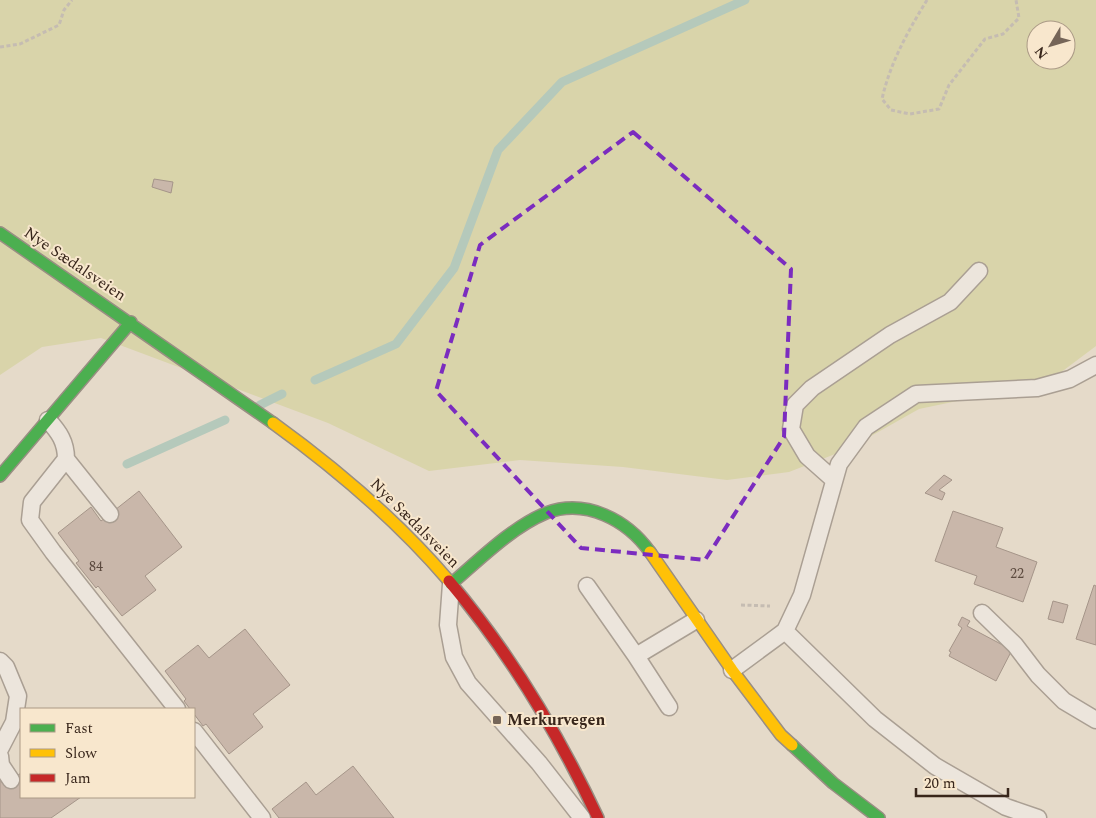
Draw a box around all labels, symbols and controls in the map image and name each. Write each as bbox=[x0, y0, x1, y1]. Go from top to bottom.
north arrow bbox=[1026, 20, 1076, 70]
text: N bbox=[1029, 42, 1053, 64]
street label: Nye Sædalsveien bbox=[19, 221, 131, 307]
street label: Nye Sædalsveien bbox=[365, 473, 465, 573]
house number: 84 bbox=[89, 556, 103, 577]
house number: 22 bbox=[1010, 563, 1024, 584]
legend bbox=[20, 708, 195, 798]
place label: Merkurvegen bbox=[507, 708, 606, 732]
marker: Merkurvegen bbox=[491, 714, 503, 726]
text: Fast bbox=[65, 717, 93, 740]
text: Slow bbox=[65, 742, 97, 765]
scale bar bbox=[916, 766, 1008, 798]
text: Jam bbox=[65, 767, 91, 790]
text: 20 m bbox=[924, 772, 956, 795]

